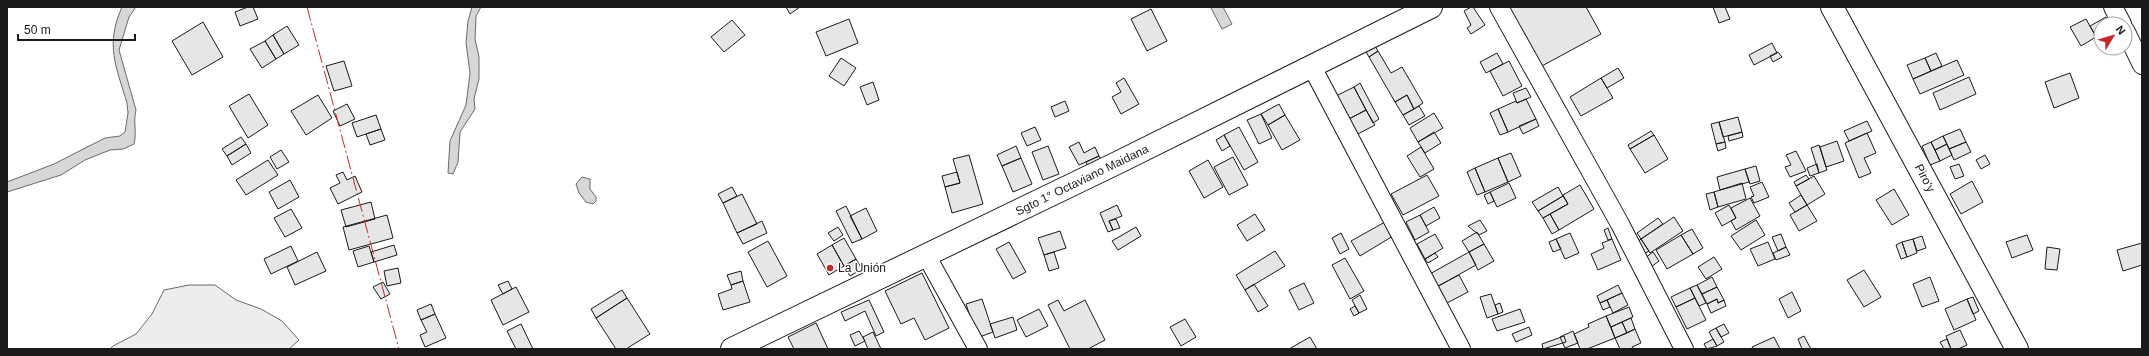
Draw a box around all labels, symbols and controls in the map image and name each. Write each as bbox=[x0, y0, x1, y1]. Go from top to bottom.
scale bar bbox=[18, 16, 135, 42]
north arrow bbox=[2093, 16, 2133, 56]
text: 50 m bbox=[24, 23, 51, 37]
text: N bbox=[2114, 23, 2128, 37]
street label: Sgto 1° Octaviano Maidana bbox=[1013, 142, 1151, 218]
street label: Piro'y bbox=[1912, 162, 1938, 194]
place label: La Unión bbox=[838, 261, 886, 275]
marker: La Unión bbox=[825, 263, 835, 273]

